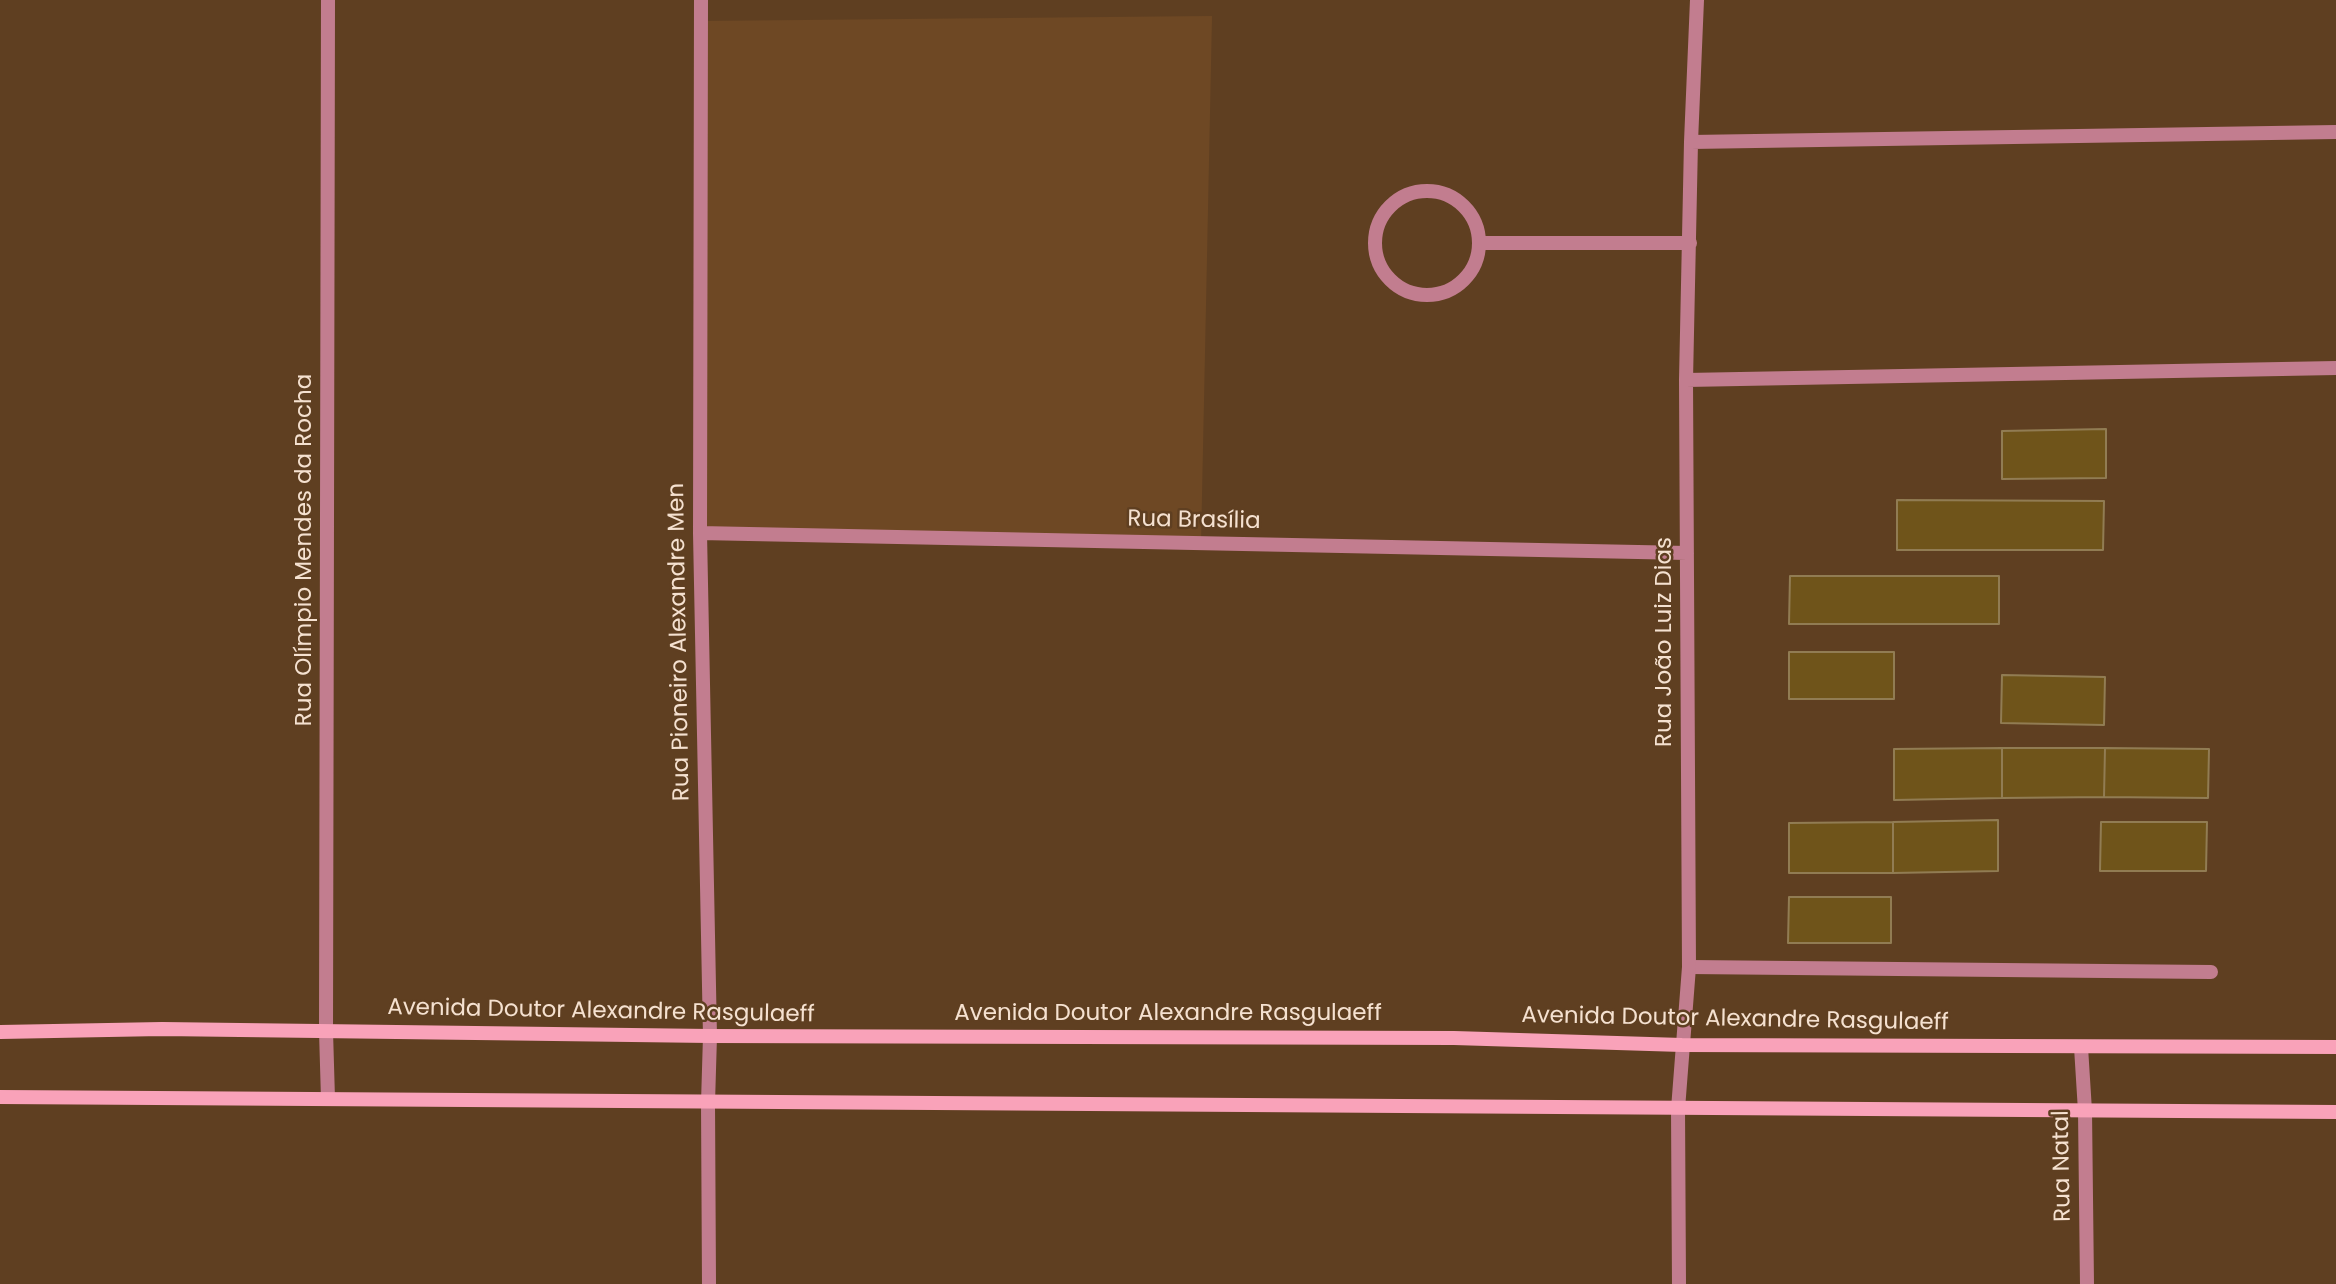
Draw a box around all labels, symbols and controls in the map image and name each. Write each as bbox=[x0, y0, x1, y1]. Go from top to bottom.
street label: Rua Olímpio Mendes da Rocha bbox=[291, 374, 319, 726]
street label: Rua Pioneiro Alexandre Men bbox=[663, 483, 697, 801]
street label: Rua Brasília bbox=[1127, 506, 1261, 536]
street label: Rua João Luiz Dias bbox=[1651, 537, 1679, 747]
street label: Avenida Doutor Alexandre Rasgulaeff bbox=[387, 994, 815, 1030]
street label: Avenida Doutor Alexandre Rasgulaeff bbox=[954, 1000, 1382, 1028]
street label: Avenida Doutor Alexandre Rasgulaeff bbox=[1521, 1002, 1949, 1038]
street label: Rua Natal bbox=[2048, 1110, 2078, 1222]

